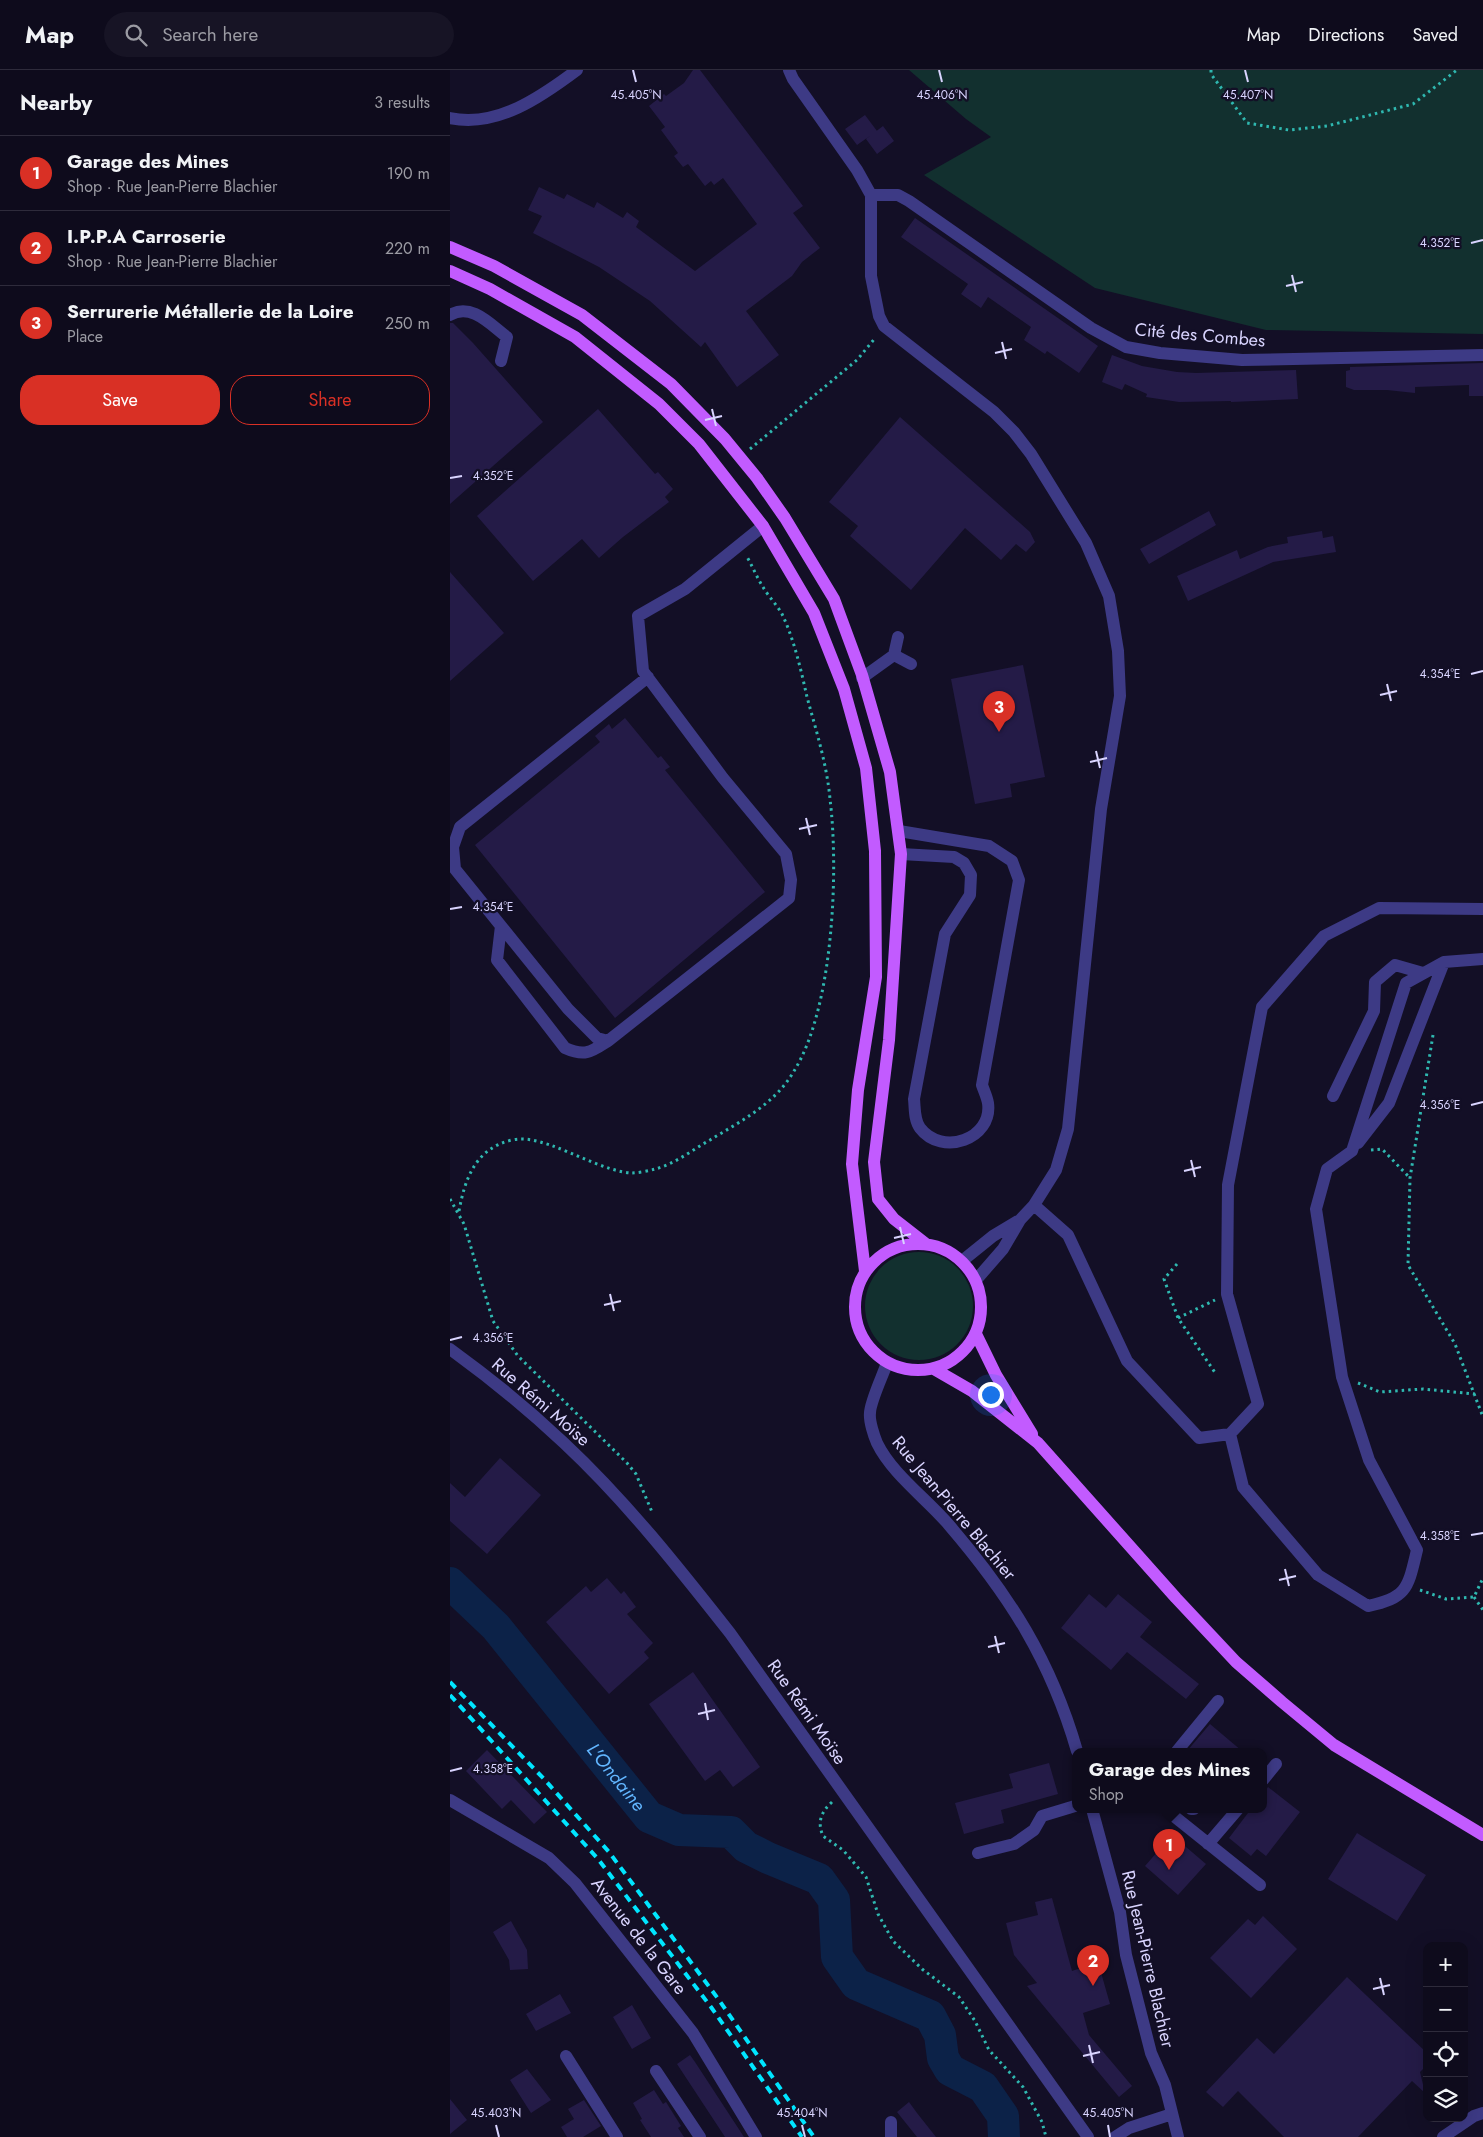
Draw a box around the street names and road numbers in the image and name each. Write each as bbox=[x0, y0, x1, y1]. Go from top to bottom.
street label: Cité des Combes bbox=[1134, 316, 1266, 354]
street label: Rue Rémi Moïse bbox=[486, 1352, 596, 1452]
street label: Rue Jean-Pierre Blachier bbox=[886, 1430, 1023, 1586]
street label: Rue Rémi Moïse bbox=[761, 1654, 853, 1770]
street label: Rue Jean-Pierre Blachier bbox=[1115, 1868, 1181, 2051]
street label: Avenue de la Gare bbox=[585, 1872, 693, 2000]

